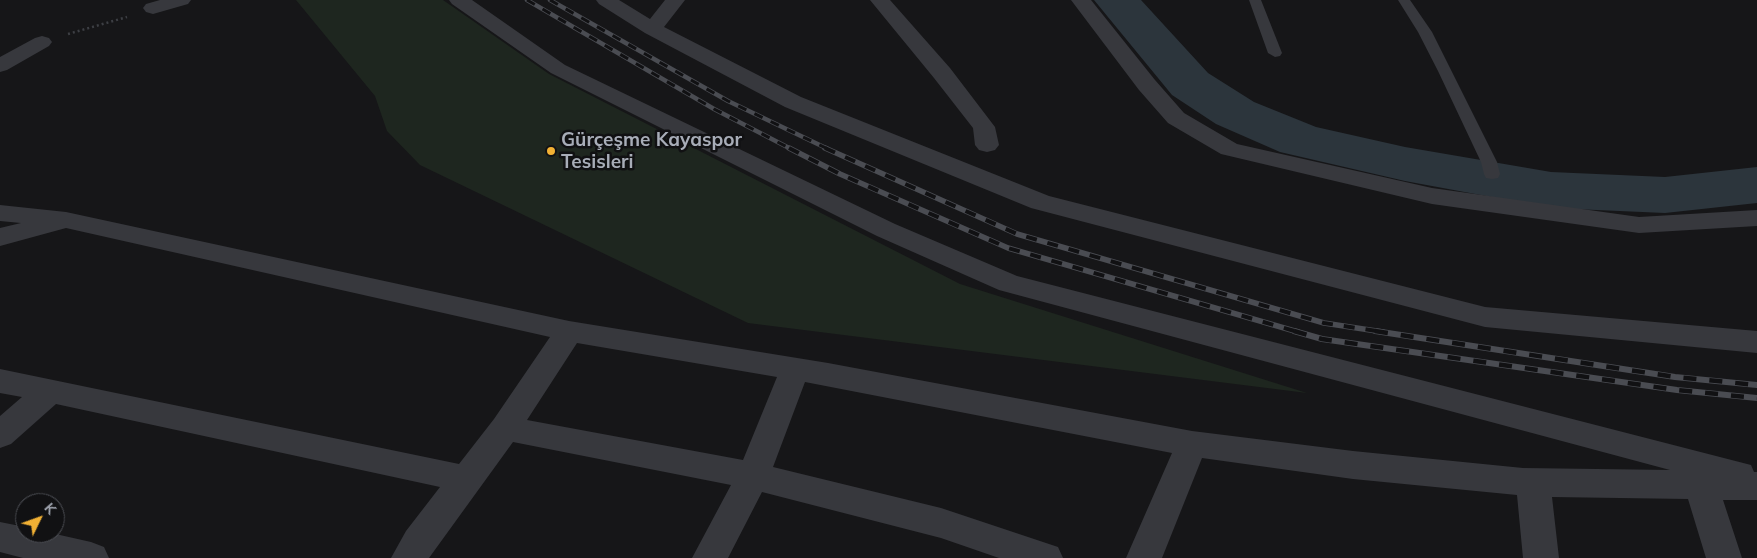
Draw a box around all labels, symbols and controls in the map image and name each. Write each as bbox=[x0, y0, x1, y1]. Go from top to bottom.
place label: Gürçeşme Kayaspor Tesisleri bbox=[561, 129, 742, 173]
marker: Gürçeşme Kayaspor Tesisleri bbox=[545, 145, 557, 157]
north arrow bbox=[15, 493, 65, 543]
text: K bbox=[41, 499, 60, 518]

